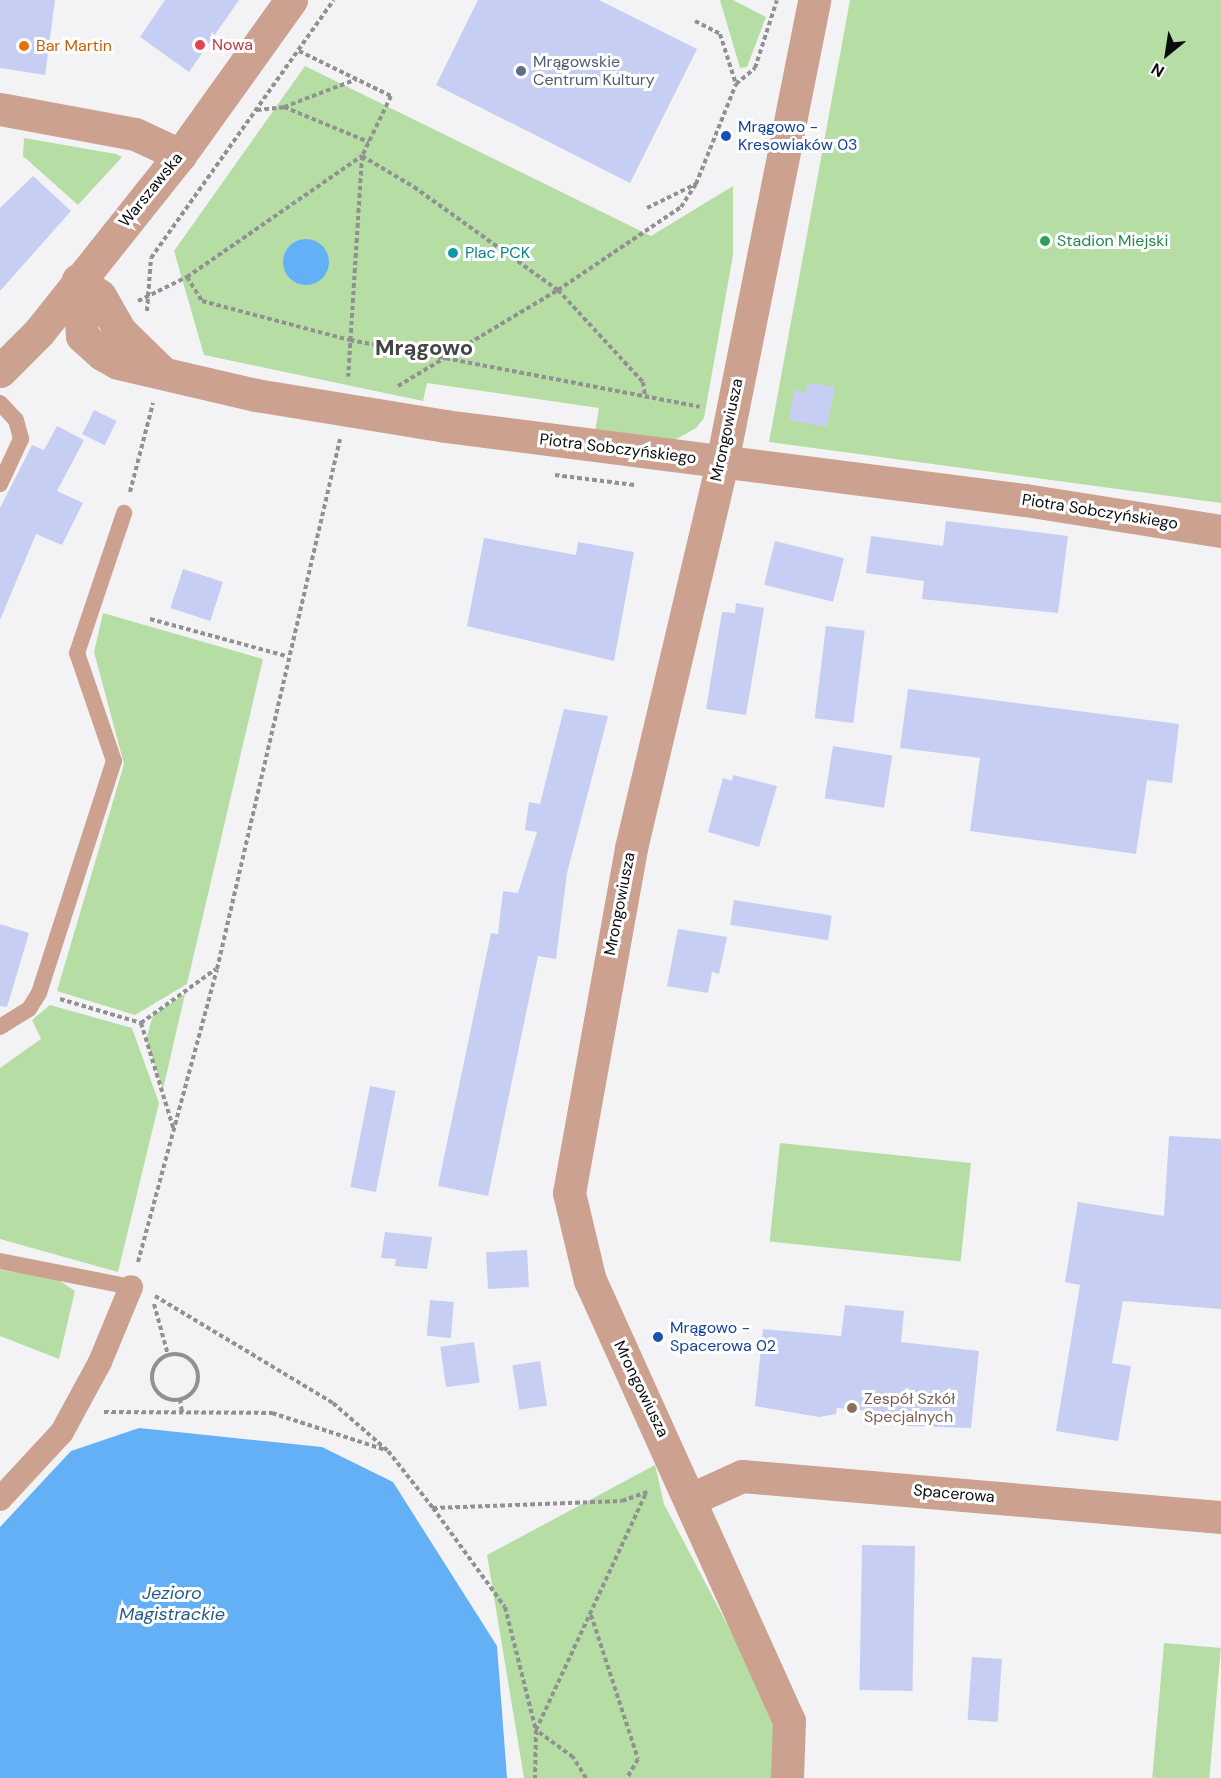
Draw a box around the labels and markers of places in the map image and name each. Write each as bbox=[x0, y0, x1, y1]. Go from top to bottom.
place label: Nowa bbox=[212, 35, 253, 55]
place label: Bar Martin bbox=[36, 36, 112, 56]
marker: Nowa bbox=[193, 38, 207, 52]
marker: Bar Martin bbox=[17, 39, 31, 53]
place label: Mrągowskie Centrum Kultury bbox=[533, 52, 655, 90]
marker: Mrągowskie Centrum Kultury bbox=[514, 64, 528, 78]
place label: Mrągowo - Kresowiaków 03 bbox=[738, 117, 858, 155]
marker: Mrągowo - Kresowiaków 03 bbox=[719, 129, 733, 143]
place label: Stadion Miejski bbox=[1057, 231, 1168, 251]
marker: Stadion Miejski bbox=[1038, 234, 1052, 248]
place label: Plac PCK bbox=[465, 243, 530, 263]
marker: Plac PCK bbox=[446, 246, 460, 260]
place label: Mrągowo - Spacerowa 02 bbox=[670, 1318, 776, 1356]
marker: Mrągowo - Spacerowa 02 bbox=[651, 1330, 665, 1344]
place label: Zespół Szkół Specjalnych bbox=[864, 1389, 955, 1427]
marker: Zespół Szkół Specjalnych bbox=[845, 1401, 859, 1415]

